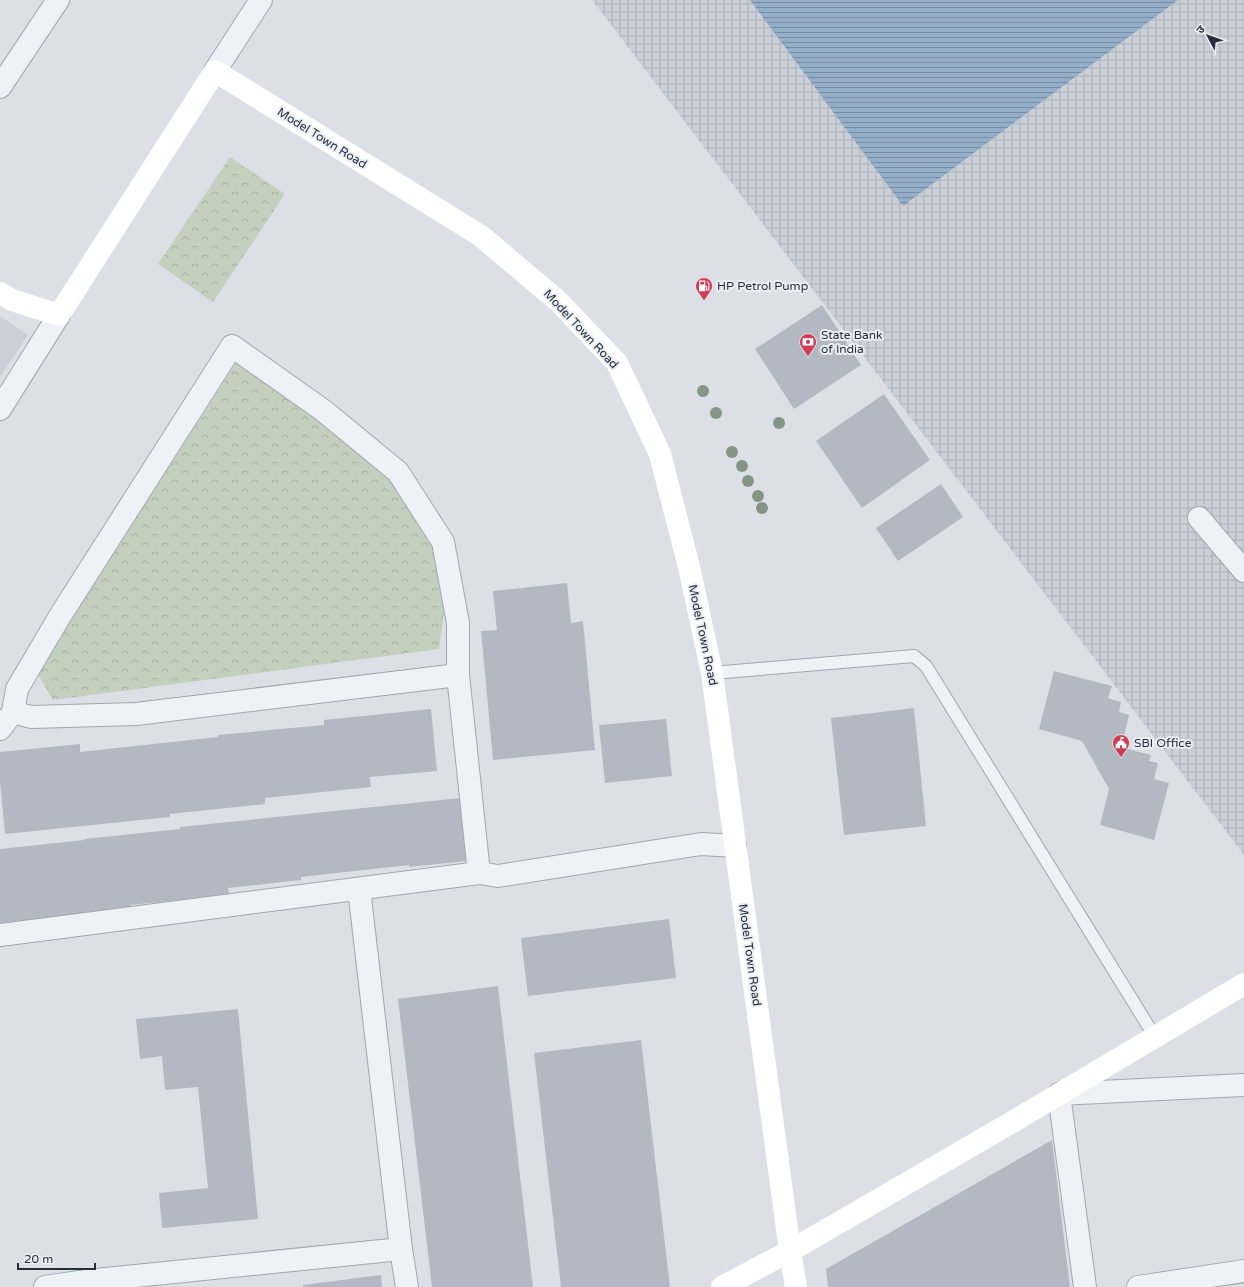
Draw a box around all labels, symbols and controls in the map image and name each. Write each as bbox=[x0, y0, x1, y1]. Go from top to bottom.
north arrow bbox=[1188, 16, 1228, 56]
text: उ bbox=[1194, 23, 1208, 36]
street label: Model Town Road bbox=[275, 105, 369, 171]
fuel station icon: HP Petrol Pump bbox=[694, 276, 714, 301]
place label: HP Petrol Pump bbox=[717, 279, 808, 293]
street label: Model Town Road bbox=[541, 287, 621, 371]
place label: State Bank of India bbox=[821, 328, 883, 356]
bank icon: State Bank of India bbox=[798, 332, 818, 357]
street label: Model Town Road bbox=[685, 583, 721, 687]
public building icon: SBI Office bbox=[1111, 733, 1131, 758]
place label: SBI Office bbox=[1134, 736, 1192, 750]
street label: Model Town Road bbox=[736, 903, 764, 1007]
scale bar bbox=[18, 1245, 95, 1271]
text: 20 m bbox=[24, 1252, 53, 1266]

